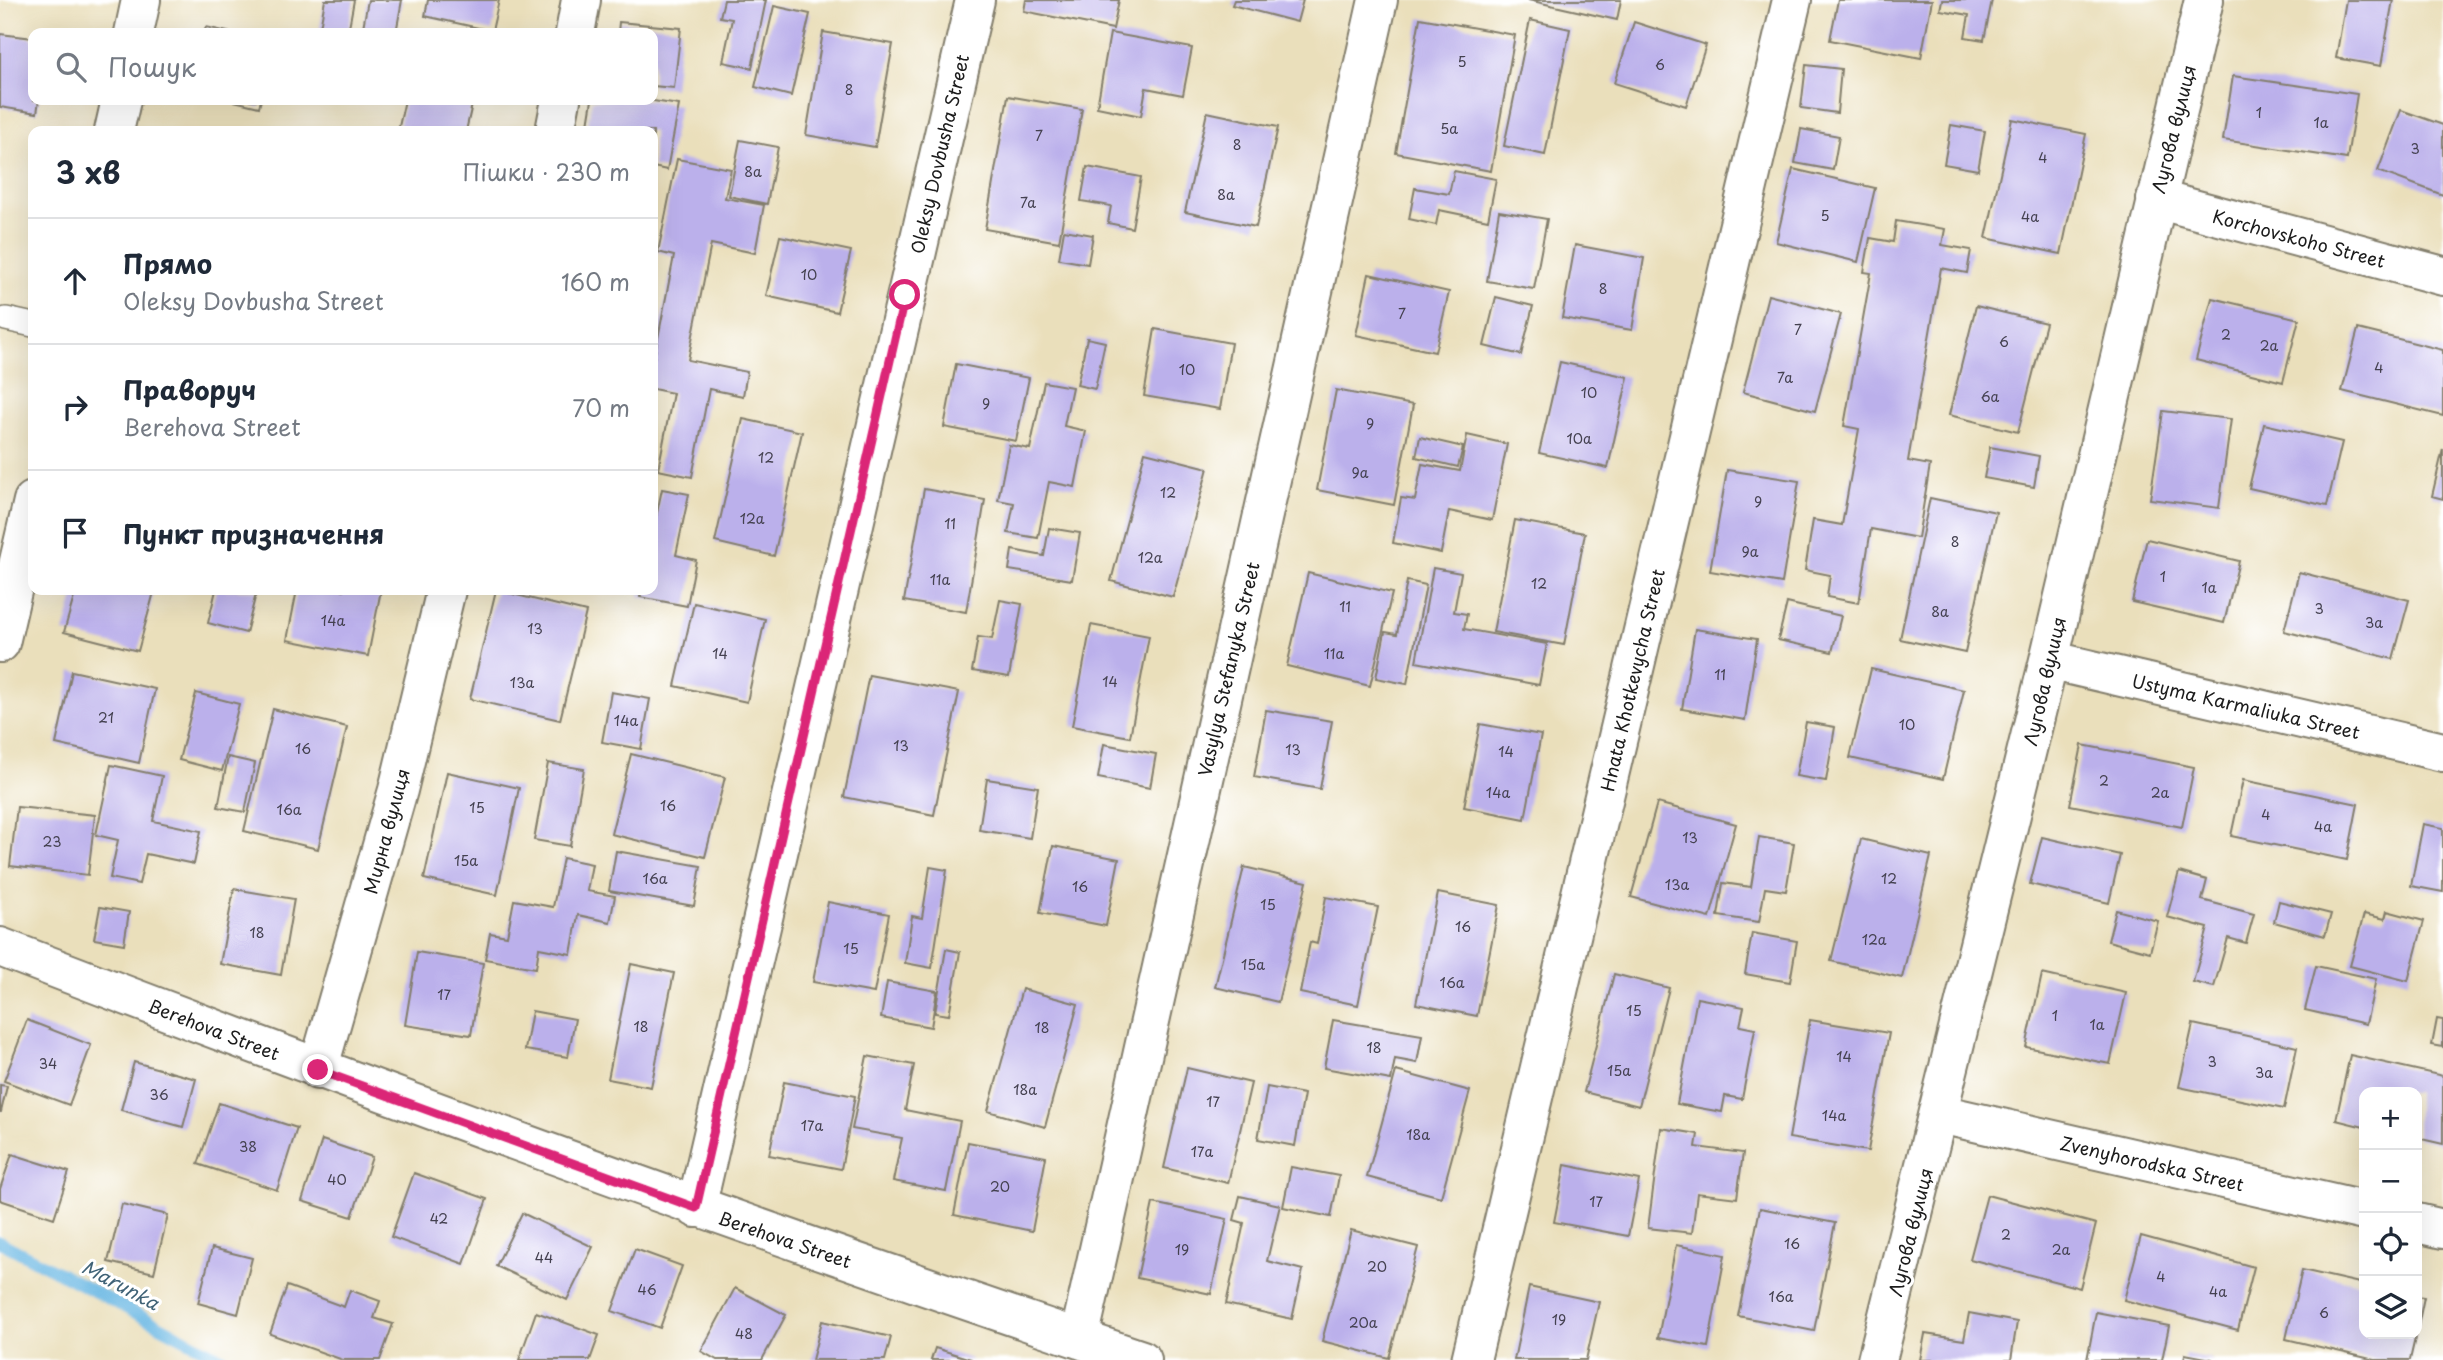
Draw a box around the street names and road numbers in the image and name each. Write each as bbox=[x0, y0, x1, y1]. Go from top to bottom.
street label: Oleksy Dovbusha Street bbox=[903, 51, 975, 256]
street label: Лугова вулиця bbox=[2144, 62, 2202, 196]
street label: Korchovskoho Street bbox=[2210, 202, 2388, 274]
street label: Vasylya Stefanyka Street bbox=[1190, 559, 1266, 779]
street label: Hnata Khotkevycha Street bbox=[1593, 566, 1671, 794]
street label: Лугова вулиця bbox=[2016, 614, 2072, 748]
street label: Ustyma Karmaliuka Street bbox=[2129, 667, 2363, 745]
street label: Мирна вулиця bbox=[356, 765, 416, 897]
street label: Berehova Street bbox=[144, 991, 284, 1067]
street label: Zvenyhorodska Street bbox=[2058, 1129, 2247, 1197]
street label: Лугова вулиця bbox=[1881, 1165, 1939, 1299]
street label: Berehova Street bbox=[715, 1204, 855, 1274]

